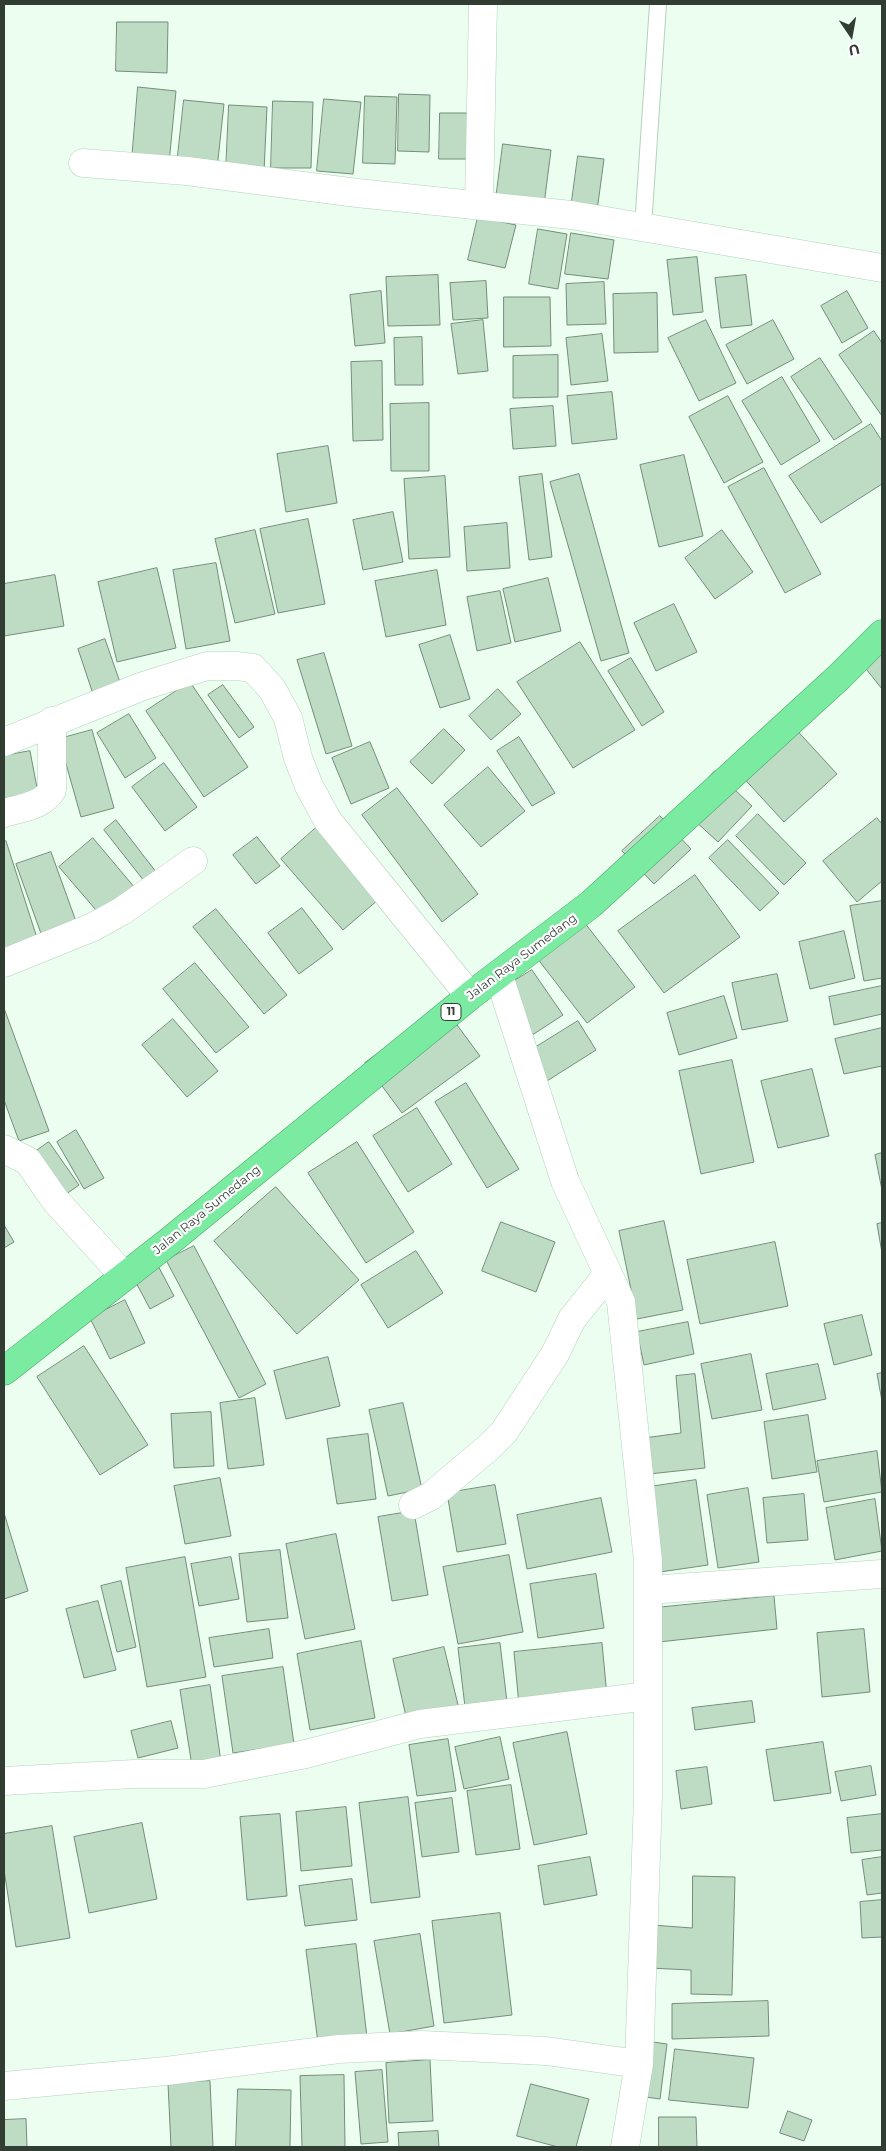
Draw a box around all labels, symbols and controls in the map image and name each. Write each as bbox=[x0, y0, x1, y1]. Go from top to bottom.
north arrow bbox=[826, 10, 876, 60]
text: U bbox=[847, 40, 861, 60]
street label: Jalan Raya Sumedang bbox=[464, 911, 580, 1003]
road number: 11 bbox=[441, 1004, 461, 1020]
street label: Jalan Raya Sumedang bbox=[151, 1162, 263, 1258]

